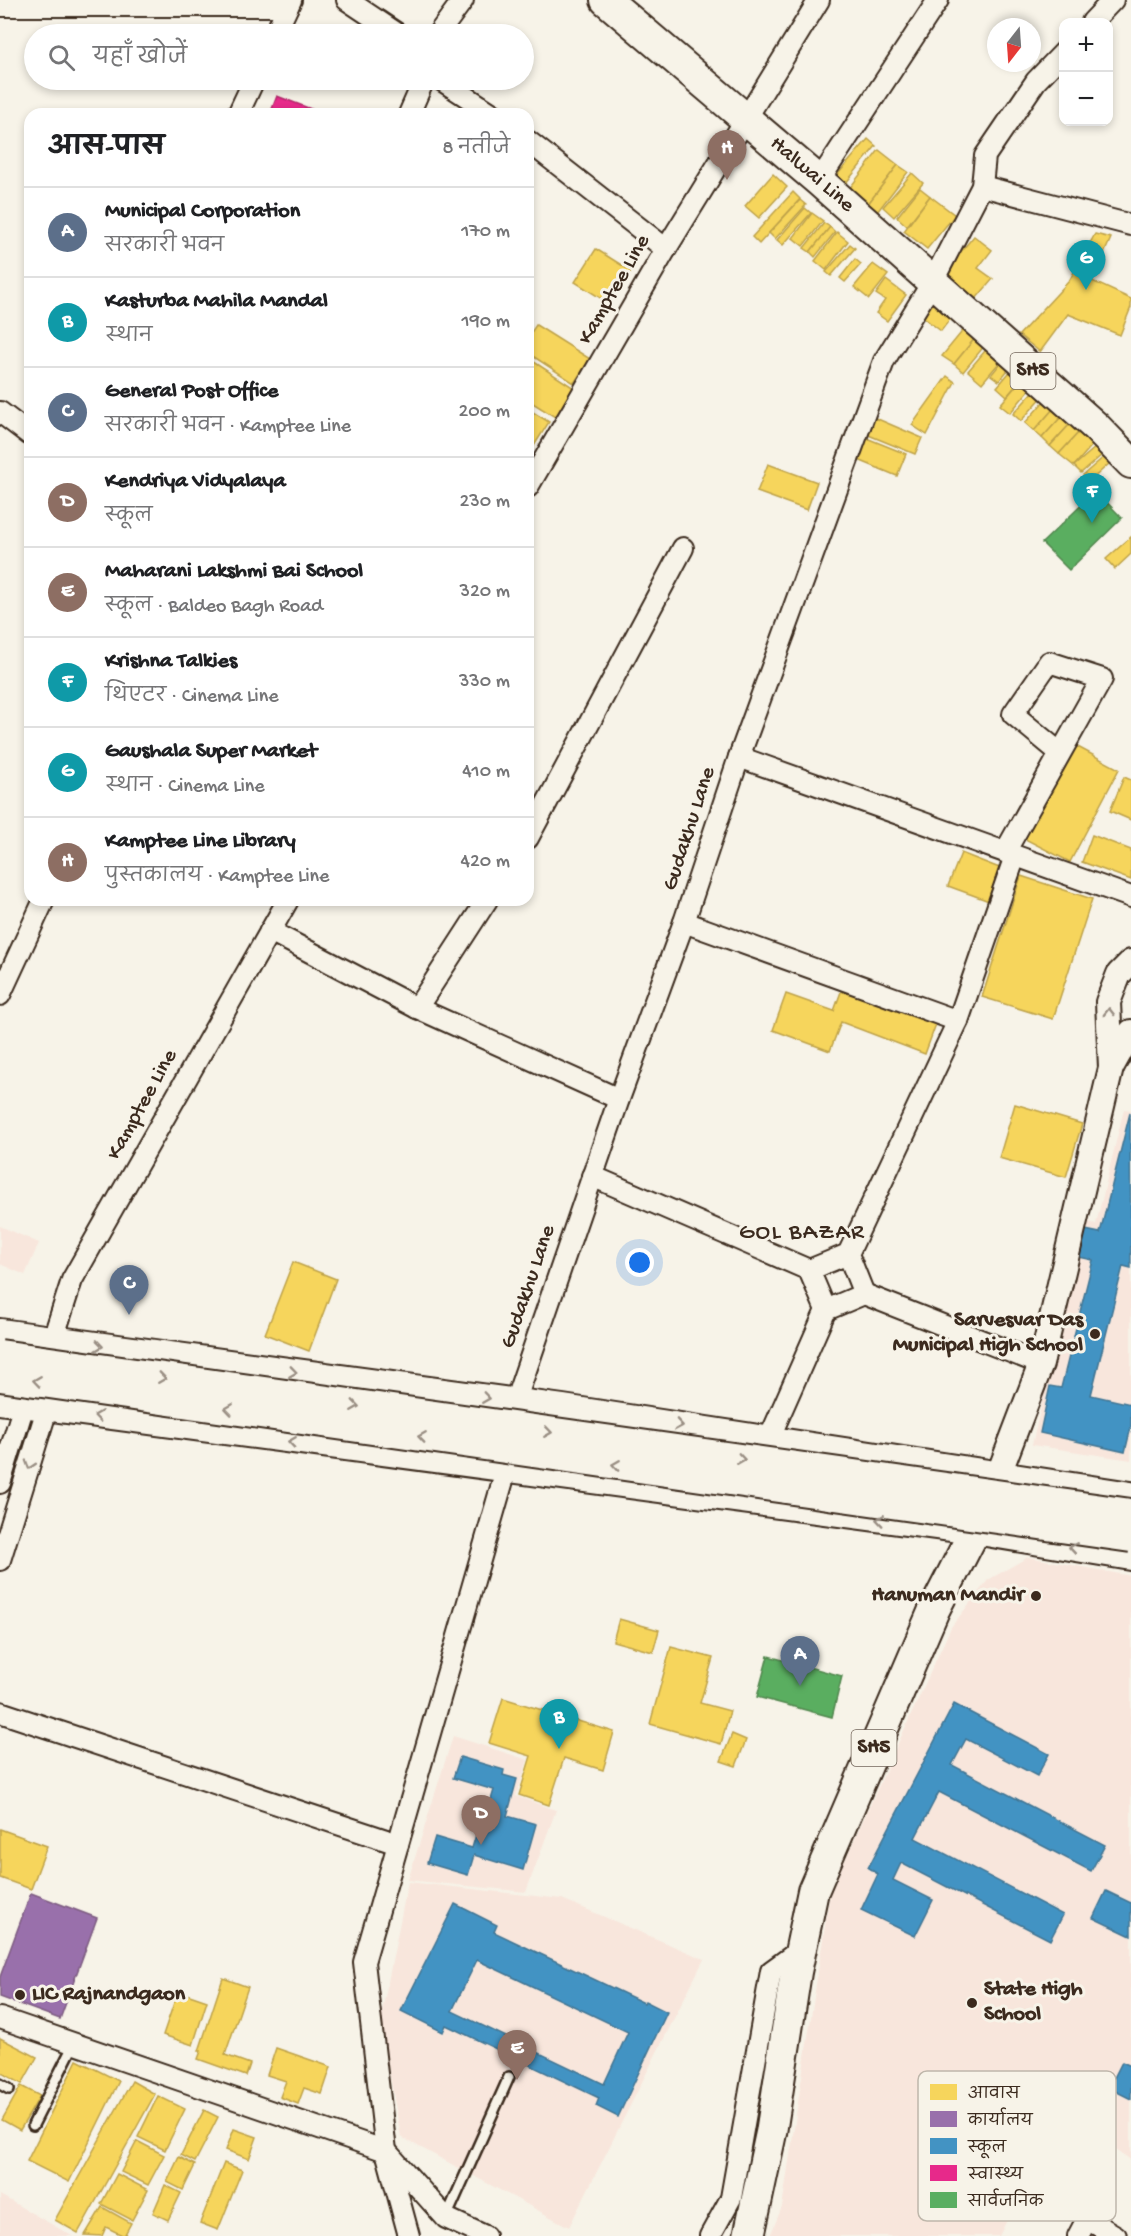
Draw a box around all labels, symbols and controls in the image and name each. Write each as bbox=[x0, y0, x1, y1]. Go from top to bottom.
north arrow bbox=[987, 18, 1041, 72]
map controls bbox=[1059, 18, 1113, 126]
button: + bbox=[1059, 18, 1113, 72]
search box bbox=[24, 24, 534, 90]
icon: search bbox=[45, 41, 78, 74]
text: यहाँ खोजें bbox=[93, 46, 187, 72]
button: − bbox=[1059, 72, 1113, 126]
pin: H bbox=[708, 130, 746, 180]
street label: Halwai Line bbox=[764, 131, 860, 219]
text: आस-पास bbox=[48, 134, 165, 165]
text: 8 नतीजे bbox=[442, 138, 510, 161]
text: Municipal Corporation bbox=[105, 199, 300, 225]
text: A bbox=[62, 221, 73, 244]
text: 170 m bbox=[461, 221, 510, 244]
street label: Kamptee Line bbox=[573, 230, 657, 349]
text: सरकारी भवन bbox=[105, 236, 224, 259]
pin: G bbox=[1066, 240, 1106, 290]
text: Kasturba Mahila Mandal bbox=[105, 289, 328, 315]
text: B bbox=[62, 311, 73, 334]
text: 190 m bbox=[462, 311, 510, 334]
text: स्थान bbox=[105, 326, 152, 349]
road number: SH5 bbox=[1010, 353, 1056, 389]
text: General Post Office bbox=[105, 379, 278, 405]
text: C bbox=[62, 401, 73, 424]
text: 200 m bbox=[459, 401, 510, 424]
text: सरकारी भवन · Kamptee Line bbox=[105, 416, 351, 439]
text: Kendriya Vidyalaya bbox=[105, 469, 286, 495]
pin: F bbox=[1072, 474, 1112, 523]
text: D bbox=[61, 491, 74, 514]
text: 230 m bbox=[460, 491, 510, 514]
text: स्कूल bbox=[105, 506, 153, 529]
text: Maharani Lakshmi Bai School bbox=[105, 559, 363, 585]
text: E bbox=[61, 581, 74, 604]
text: 320 m bbox=[460, 581, 510, 604]
text: स्कूल · Baldeo Bagh Road bbox=[105, 596, 323, 619]
text: Krishna Talkies bbox=[105, 649, 237, 675]
text: F bbox=[62, 671, 73, 694]
text: 330 m bbox=[459, 671, 510, 694]
text: थिएटर · Cinema Line bbox=[105, 686, 278, 709]
text: Gaushala Super Market bbox=[105, 739, 317, 765]
text: G bbox=[61, 761, 74, 784]
text: 410 m bbox=[462, 761, 510, 784]
street label: Gudakhu Lane bbox=[658, 763, 722, 894]
text: स्थान · Cinema Line bbox=[105, 776, 265, 799]
text: Kamptee Line Library bbox=[105, 829, 296, 855]
text: H bbox=[62, 851, 73, 874]
text: 420 m bbox=[460, 851, 510, 874]
text: पुस्तकालय · Kamptee Line bbox=[105, 866, 329, 889]
one-way arrow bbox=[1103, 1007, 1115, 1016]
street label: Kamptee Line bbox=[102, 1045, 184, 1165]
district label: GOL BAZAR bbox=[739, 1219, 865, 1248]
street label: Gudakhu Lane bbox=[496, 1221, 562, 1352]
your location bbox=[625, 1248, 654, 1277]
pin: C bbox=[110, 1266, 148, 1315]
place label: Sarvesvar Das Municipal High School bbox=[893, 1308, 1085, 1359]
marker: Sarvesvar Das Municipal High School bbox=[1088, 1327, 1102, 1341]
one-way arrow bbox=[95, 1339, 104, 1351]
one-way arrow bbox=[288, 1365, 297, 1377]
one-way arrow bbox=[157, 1371, 166, 1383]
one-way arrow bbox=[32, 1376, 41, 1388]
one-way arrow bbox=[481, 1391, 491, 1403]
one-way arrow bbox=[350, 1399, 359, 1411]
one-way arrow bbox=[225, 1404, 234, 1416]
one-way arrow bbox=[94, 1410, 103, 1422]
one-way arrow bbox=[674, 1419, 684, 1431]
one-way arrow bbox=[543, 1426, 553, 1438]
one-way arrow bbox=[418, 1432, 427, 1444]
one-way arrow bbox=[287, 1436, 296, 1448]
one-way arrow bbox=[737, 1452, 746, 1464]
one-way arrow bbox=[24, 1459, 37, 1470]
one-way arrow bbox=[611, 1459, 620, 1471]
one-way arrow bbox=[876, 1514, 885, 1526]
one-way arrow bbox=[1069, 1543, 1078, 1555]
place label: Hanuman Mandir bbox=[872, 1583, 1026, 1609]
marker: Hanuman Mandir bbox=[1029, 1589, 1043, 1603]
pin: A bbox=[780, 1636, 820, 1686]
pin: B bbox=[540, 1700, 578, 1749]
road number: SH5 bbox=[852, 1730, 896, 1766]
pin: D bbox=[462, 1796, 500, 1845]
place label: State High School bbox=[984, 1977, 1083, 2028]
place label: LIC Rajnandgaon bbox=[32, 1982, 186, 2008]
marker: LIC Rajnandgaon bbox=[13, 1988, 27, 2002]
marker: State High School bbox=[965, 1996, 979, 2010]
pin: E bbox=[498, 2030, 536, 2080]
legend bbox=[918, 2071, 1116, 2221]
text: आवास bbox=[968, 2085, 1021, 2105]
text: कार्यालय bbox=[967, 2107, 1034, 2132]
text: स्कूल bbox=[967, 2140, 1007, 2159]
text: स्वास्थ्य bbox=[967, 2167, 1024, 2186]
text: सार्वजनिक bbox=[967, 2188, 1045, 2213]

